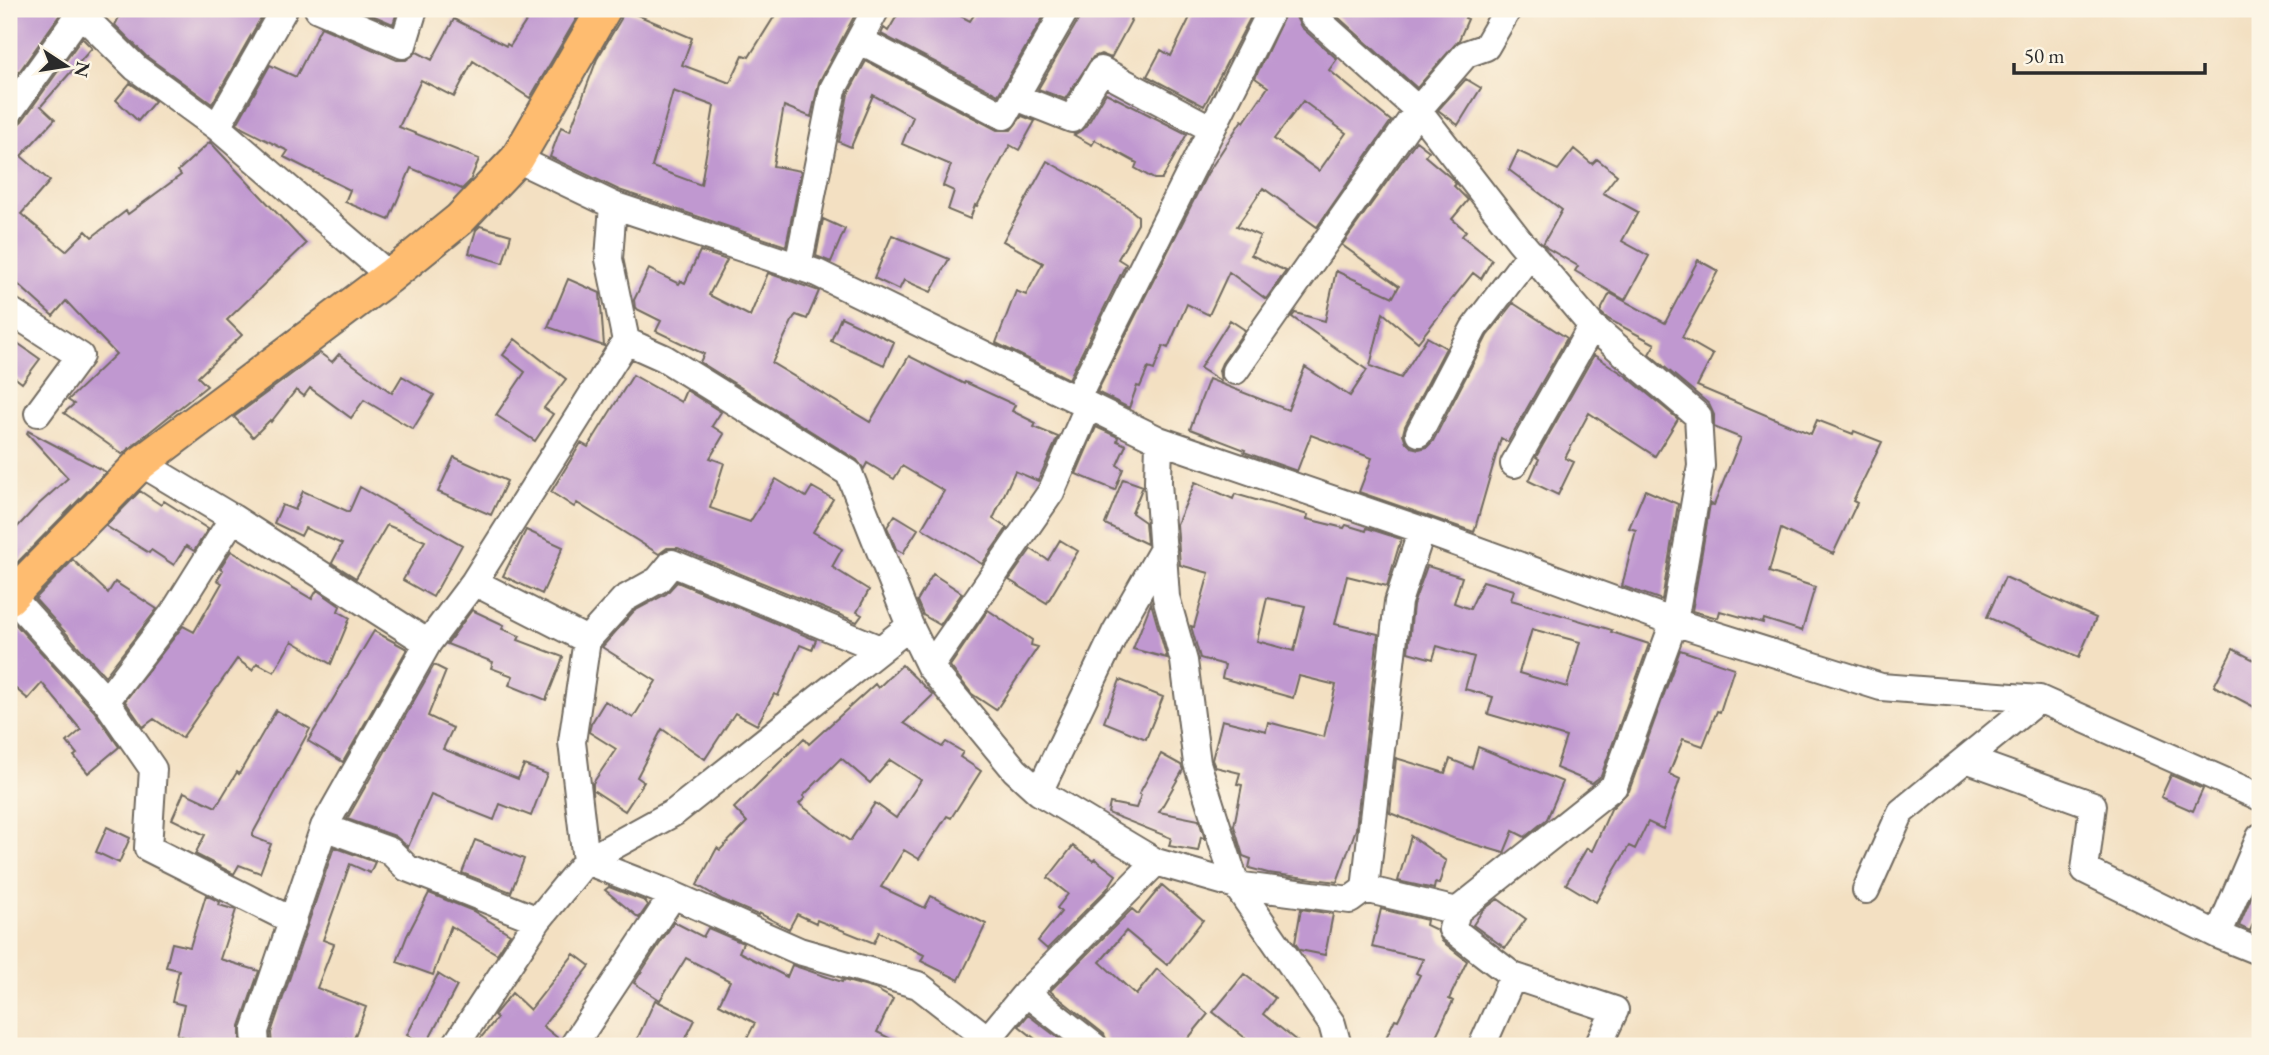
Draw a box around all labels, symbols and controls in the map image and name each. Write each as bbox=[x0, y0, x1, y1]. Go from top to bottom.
north arrow bbox=[32, 32, 102, 102]
scale bar bbox=[2014, 32, 2204, 76]
text: 50 m bbox=[2024, 42, 2065, 69]
text: N bbox=[68, 59, 96, 80]

